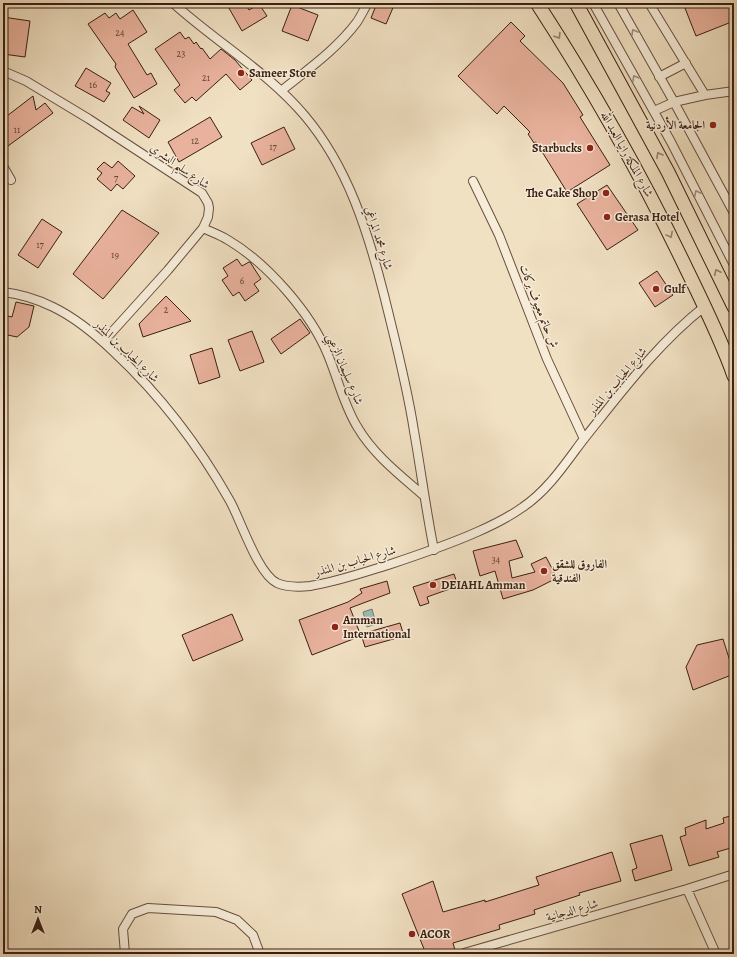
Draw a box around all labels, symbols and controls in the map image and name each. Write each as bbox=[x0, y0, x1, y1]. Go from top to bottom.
house number: 24 bbox=[115, 26, 125, 39]
one-way arrow bbox=[632, 29, 639, 36]
one-way arrow bbox=[554, 32, 561, 39]
house number: 23 bbox=[177, 47, 185, 60]
place label: Sameer Store bbox=[249, 65, 317, 81]
marker: Sameer Store bbox=[236, 68, 246, 78]
house number: 21 bbox=[202, 71, 211, 84]
one-way arrow bbox=[633, 75, 640, 82]
house number: 16 bbox=[89, 78, 97, 91]
street label: شارع الملكة رانيا العبد الله bbox=[594, 107, 659, 201]
place label: الجامعة الأردنية bbox=[646, 116, 705, 133]
marker: الجامعة الأردنية bbox=[708, 120, 718, 130]
house number: 11 bbox=[14, 123, 21, 136]
house number: 12 bbox=[191, 134, 199, 147]
street label: شارع سليم البشري bbox=[145, 140, 213, 196]
house number: 17 bbox=[269, 140, 278, 153]
place label: Starbucks bbox=[532, 140, 582, 156]
marker: Starbucks bbox=[585, 143, 595, 153]
one-way arrow bbox=[656, 152, 664, 159]
house number: 7 bbox=[114, 171, 119, 184]
place label: The Cake Shop bbox=[526, 185, 599, 201]
marker: The Cake Shop bbox=[601, 188, 611, 198]
one-way arrow bbox=[694, 189, 702, 197]
street label: شارع محمد المراغي bbox=[358, 204, 397, 273]
place label: Gerasa Hotel bbox=[615, 209, 680, 225]
marker: Gerasa Hotel bbox=[602, 212, 612, 222]
one-way arrow bbox=[665, 230, 673, 238]
house number: 17 bbox=[36, 238, 45, 251]
house number: 19 bbox=[111, 248, 119, 261]
street label: ش حاتم معيوف بركات bbox=[513, 262, 562, 351]
one-way arrow bbox=[714, 268, 722, 276]
house number: 6 bbox=[240, 274, 245, 287]
place label: Gulf bbox=[664, 281, 687, 297]
marker: Gulf bbox=[651, 284, 661, 294]
house number: 2 bbox=[164, 303, 169, 316]
street label: شارع الحباب بن المنذر bbox=[88, 315, 163, 388]
street label: شارع سليمان الزعبي bbox=[319, 331, 367, 409]
street label: شارع الحباب بن المنذر bbox=[583, 343, 653, 421]
street label: شارع الحباب بن المنذر bbox=[311, 542, 399, 583]
house number: 34 bbox=[492, 553, 501, 566]
place label: الفاروق للشقق الفندقية bbox=[552, 556, 607, 586]
marker: الفاروق للشقق الفندقية bbox=[539, 566, 549, 576]
place label: DEIAHL Amman bbox=[441, 577, 526, 593]
marker: DEIAHL Amman bbox=[428, 580, 438, 590]
place label: Amman International bbox=[342, 612, 411, 642]
marker: Amman International bbox=[330, 622, 340, 632]
street label: شارع الدجانية bbox=[544, 895, 601, 928]
north arrow bbox=[18, 899, 58, 939]
text: N bbox=[34, 902, 42, 917]
place label: ACOR bbox=[419, 926, 451, 942]
marker: ACOR bbox=[407, 929, 417, 939]

